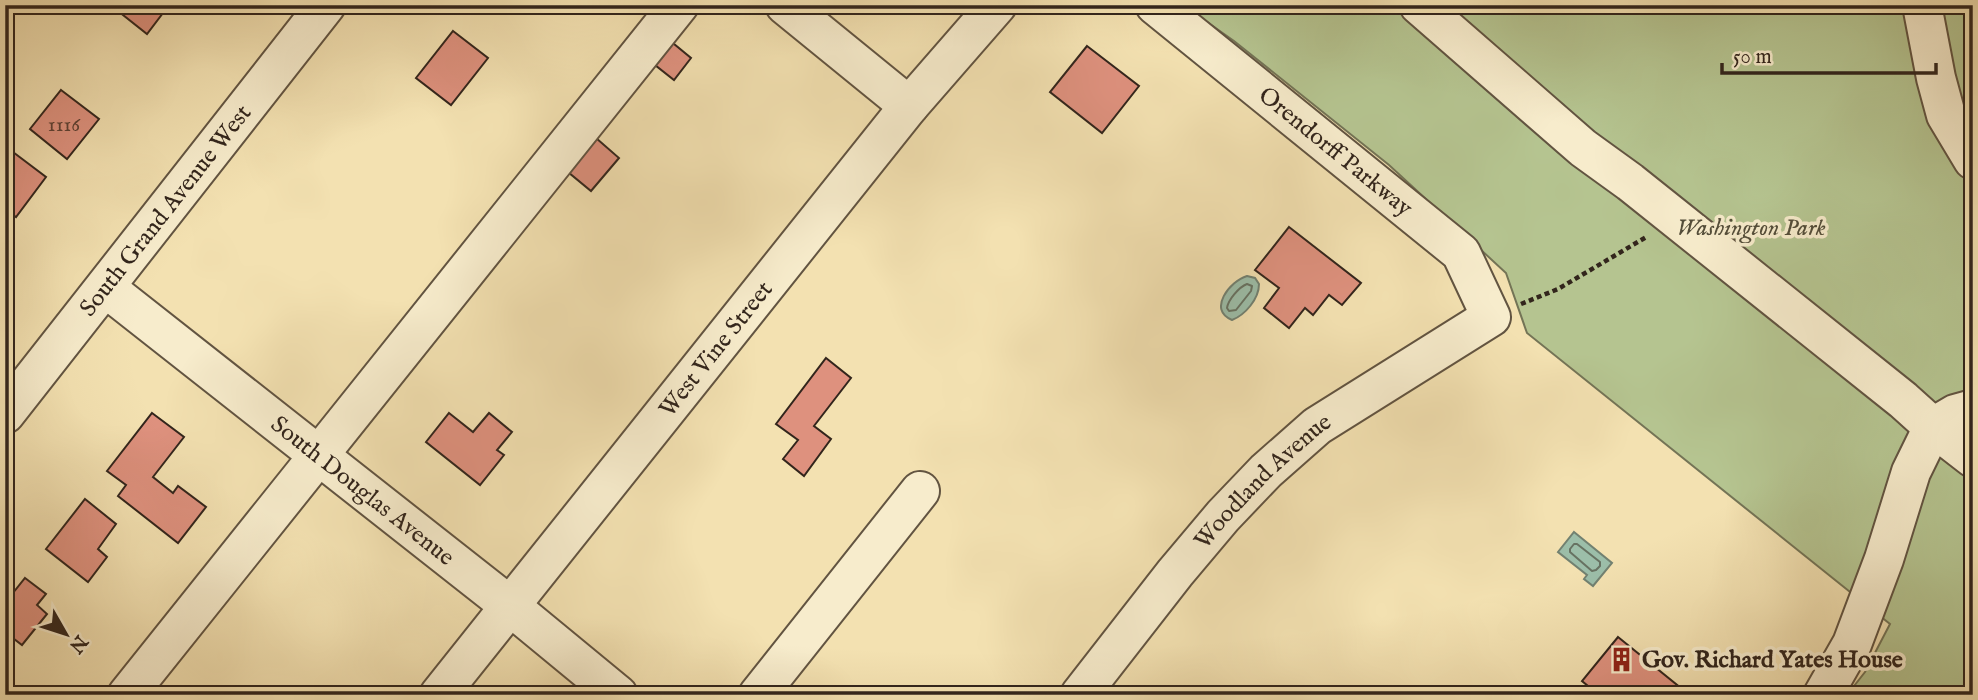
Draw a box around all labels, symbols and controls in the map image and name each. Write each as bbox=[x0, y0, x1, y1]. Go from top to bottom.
scale bar bbox=[1722, 32, 1936, 76]
text: 50 m bbox=[1733, 44, 1772, 71]
street label: Orendorff Parkway bbox=[1252, 80, 1419, 224]
street label: South Grand Avenue West bbox=[73, 99, 259, 323]
house number: 1116 bbox=[48, 112, 81, 139]
park label: Washington Park bbox=[1676, 213, 1826, 244]
street label: West Vine Street bbox=[653, 275, 780, 424]
street label: Woodland Avenue bbox=[1188, 407, 1337, 556]
street label: South Douglas Avenue bbox=[264, 410, 460, 573]
north arrow bbox=[32, 598, 102, 668]
text: N bbox=[63, 629, 93, 658]
building icon: Gov. Richard Yates House bbox=[1608, 645, 1636, 673]
place label: Gov. Richard Yates House bbox=[1642, 645, 1903, 676]

